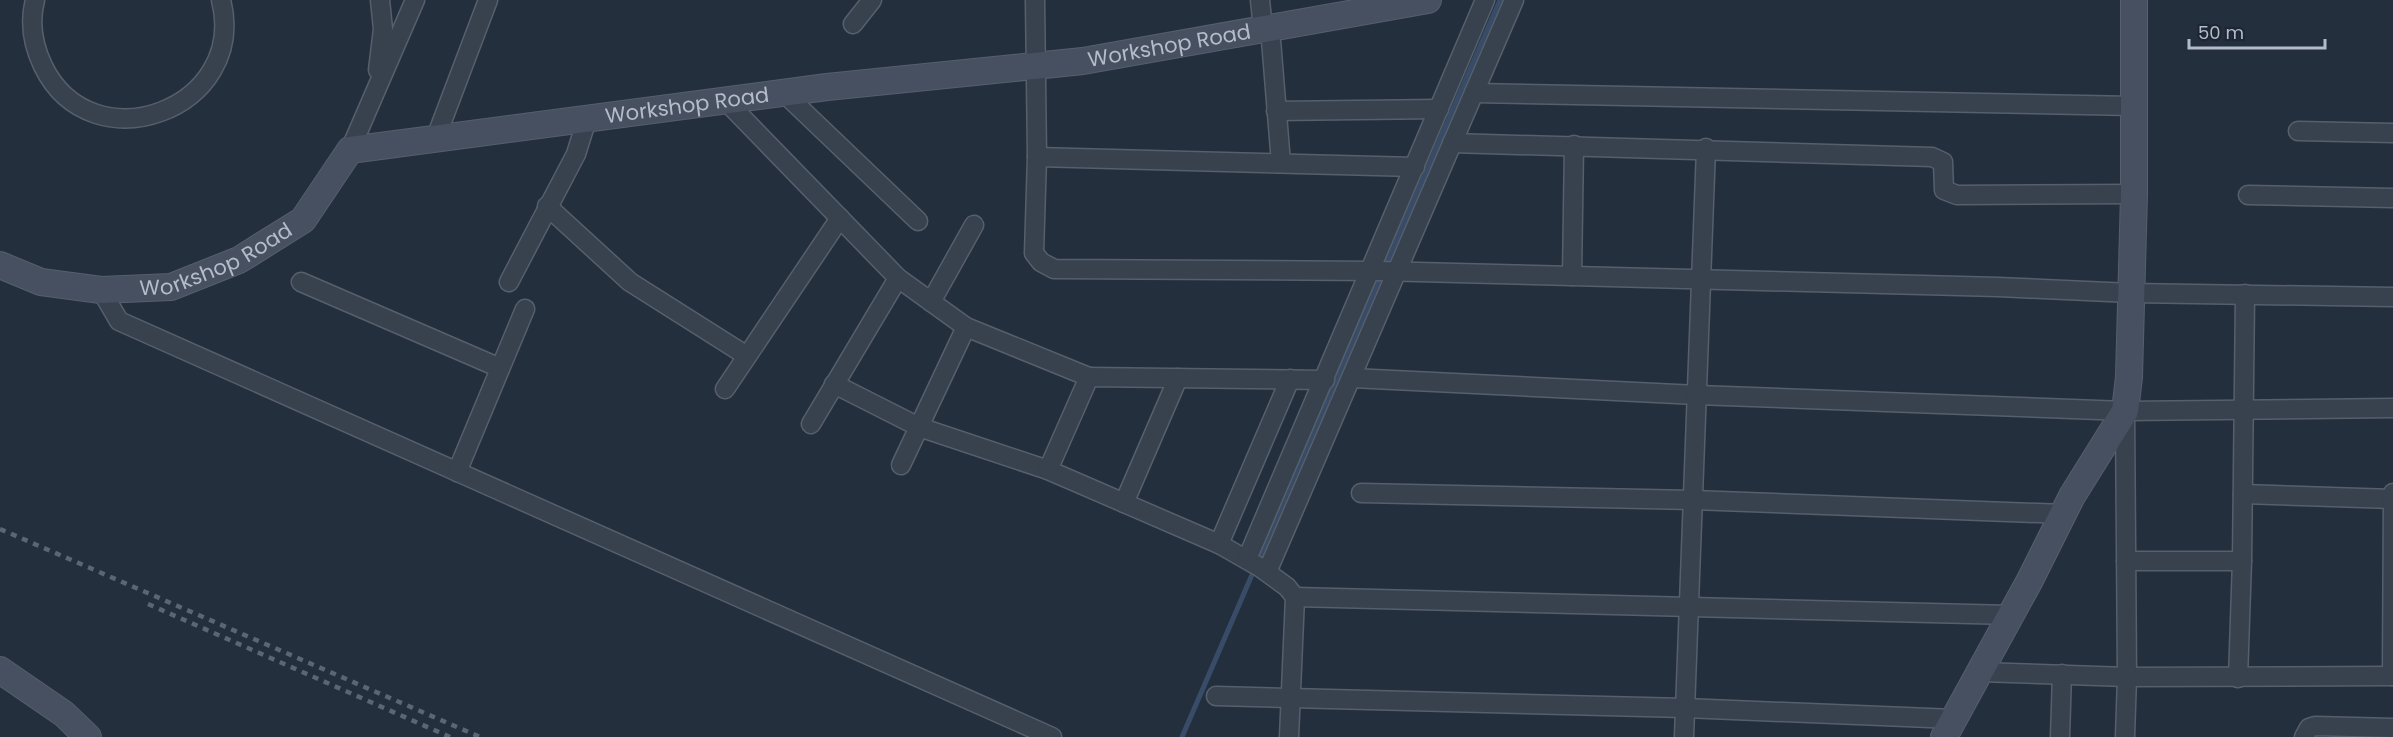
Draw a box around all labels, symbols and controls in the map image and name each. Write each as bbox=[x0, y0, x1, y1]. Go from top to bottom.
scale bar bbox=[2189, 12, 2326, 50]
street label: Workshop Road bbox=[1085, 17, 1253, 74]
text: 50 m bbox=[2198, 20, 2244, 45]
street label: Workshop Road bbox=[603, 80, 771, 130]
street label: Workshop Road bbox=[139, 215, 298, 302]

